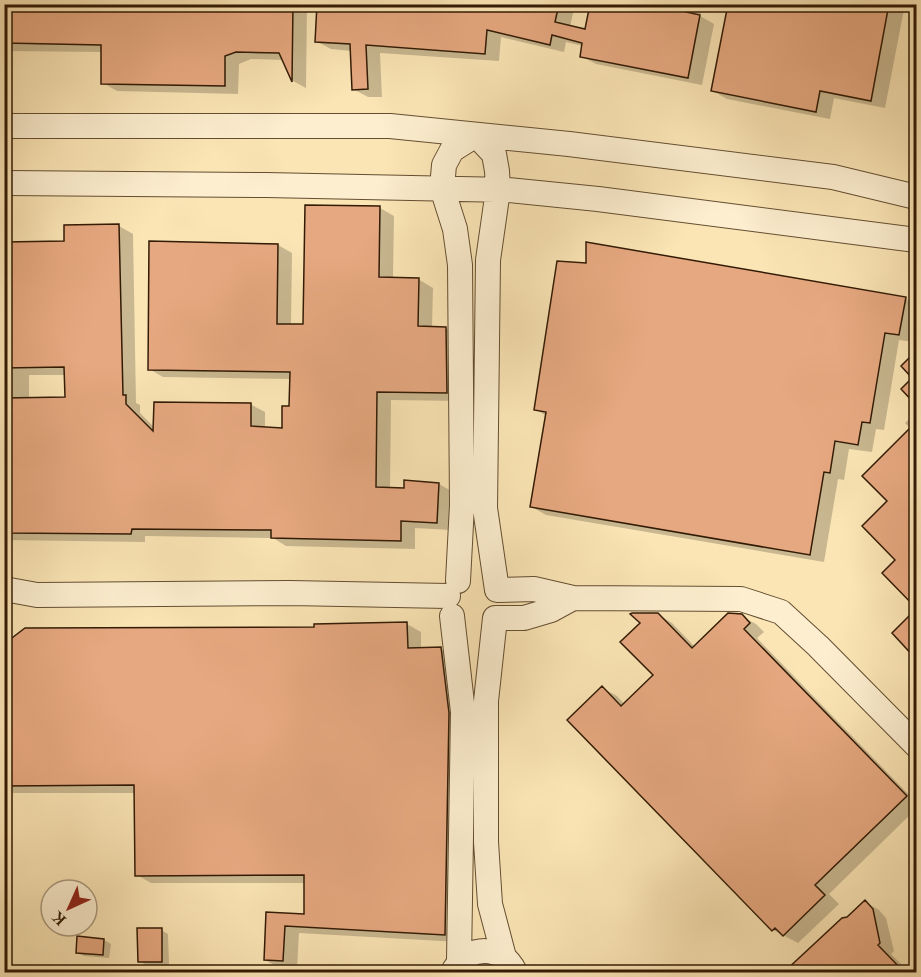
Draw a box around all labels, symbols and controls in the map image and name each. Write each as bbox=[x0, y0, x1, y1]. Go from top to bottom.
north arrow bbox=[39, 878, 99, 938]
text: K bbox=[47, 906, 71, 930]

